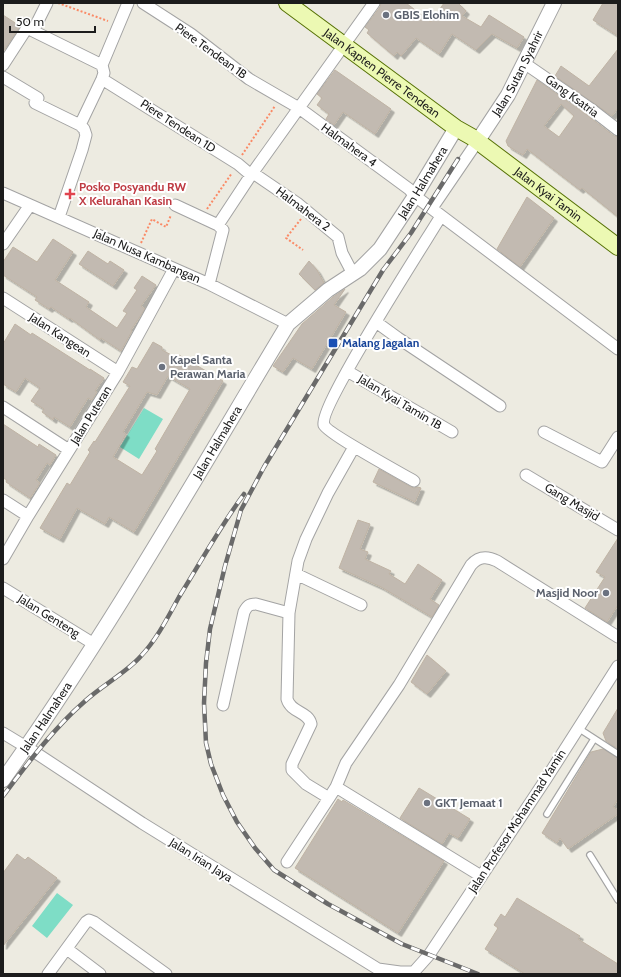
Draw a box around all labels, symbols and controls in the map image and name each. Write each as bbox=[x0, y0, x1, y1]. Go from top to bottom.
place label: GBIS Elohim bbox=[394, 7, 459, 22]
scale bar bbox=[10, 8, 95, 34]
marker: GBIS Elohim bbox=[381, 10, 391, 20]
text: 50 m bbox=[16, 14, 44, 29]
street label: Piere Tendean 1B bbox=[172, 19, 250, 82]
street label: Jalan Kapten Pierre Tendean bbox=[320, 24, 444, 121]
street label: Jalan Sutan Syahrir bbox=[488, 28, 546, 119]
street label: Gang Ksatria bbox=[543, 71, 602, 120]
street label: Piere Tendean 1D bbox=[138, 96, 219, 156]
street label: Halmahera 4 bbox=[319, 119, 380, 170]
street label: Jalan Halmahera bbox=[394, 143, 450, 222]
street label: Jalan Kyai Tamin bbox=[511, 163, 586, 225]
place label: Posko Posyandu RW X Kelurahan Kasin bbox=[78, 179, 187, 208]
street label: Halmahera 2 bbox=[273, 183, 334, 234]
marker: Posko Posyandu RW X Kelurahan Kasin bbox=[64, 188, 76, 200]
street label: Jalan Nusa Kambangan bbox=[91, 225, 203, 286]
street label: Jalan Kangean bbox=[26, 309, 94, 360]
place label: Malang Jagalan bbox=[342, 335, 419, 350]
marker: Malang Jagalan bbox=[327, 337, 339, 349]
place label: Kapel Santa Perawan Maria bbox=[170, 352, 246, 381]
marker: Kapel Santa Perawan Maria bbox=[157, 362, 167, 372]
street label: Jalan Kyai Tamin 1B bbox=[355, 370, 445, 432]
street label: Jalan Puteran bbox=[66, 382, 115, 448]
street label: Jalan Halmahera bbox=[189, 403, 245, 482]
street label: Gang Masjid bbox=[542, 479, 602, 524]
place label: Masjid Noor bbox=[536, 585, 598, 600]
marker: Masjid Noor bbox=[601, 588, 611, 598]
street label: Jalan Genteng bbox=[15, 590, 84, 641]
street label: Jalan Halmahera bbox=[16, 679, 75, 756]
street label: Jalan Profesor Mohammad Yamin bbox=[464, 746, 569, 896]
place label: GKT Jemaat 1 bbox=[435, 795, 503, 810]
marker: GKT Jemaat 1 bbox=[422, 798, 432, 808]
street label: Jalan Irian Jaya bbox=[166, 834, 236, 885]

